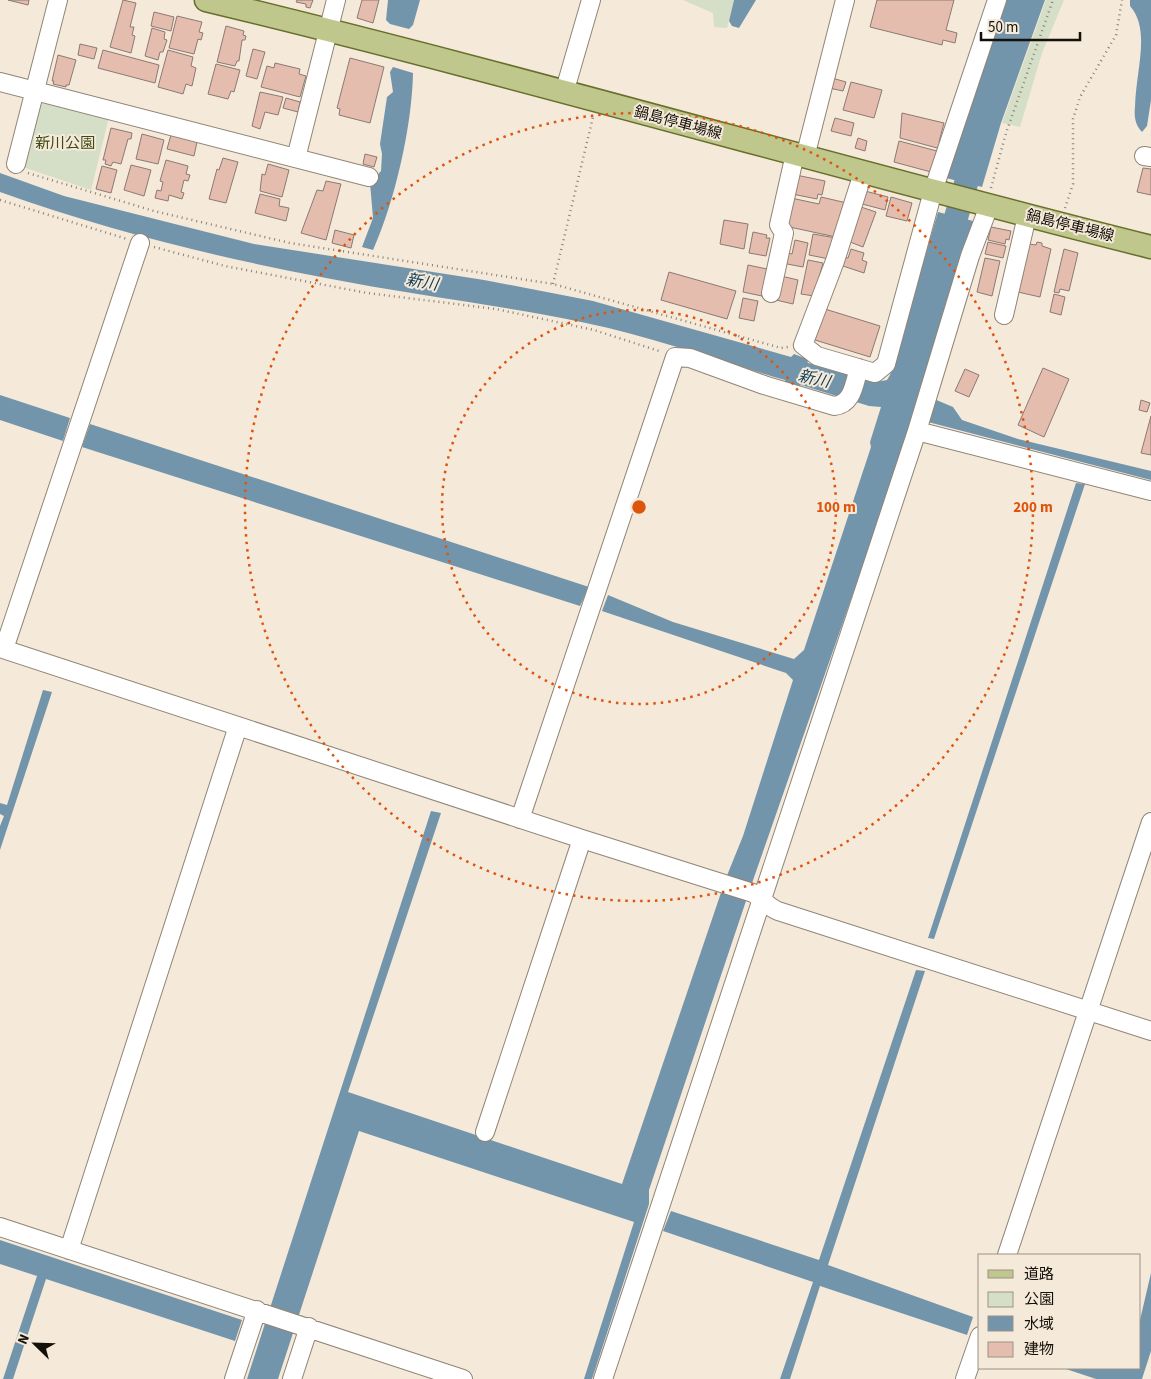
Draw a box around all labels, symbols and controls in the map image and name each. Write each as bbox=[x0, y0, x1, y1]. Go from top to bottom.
scale bar bbox=[981, 10, 1080, 42]
text: 50 m bbox=[988, 17, 1018, 38]
street label: 鍋島停車場線 bbox=[632, 101, 724, 145]
park label: 新川公園 bbox=[35, 133, 95, 154]
street label: 鍋島停車場線 bbox=[1024, 205, 1116, 247]
water label: 新川 bbox=[404, 268, 442, 296]
water label: 新川 bbox=[796, 365, 834, 394]
text: 100 m bbox=[816, 497, 856, 518]
text: 200 m bbox=[1013, 497, 1053, 518]
centre of rings bbox=[630, 498, 648, 516]
legend bbox=[978, 1254, 1141, 1369]
text: 道路 bbox=[1024, 1264, 1054, 1285]
text: 公園 bbox=[1024, 1289, 1054, 1310]
text: 水域 bbox=[1024, 1314, 1054, 1335]
north arrow bbox=[10, 1319, 60, 1369]
text: N bbox=[13, 1331, 35, 1348]
text: 建物 bbox=[1024, 1339, 1054, 1360]

